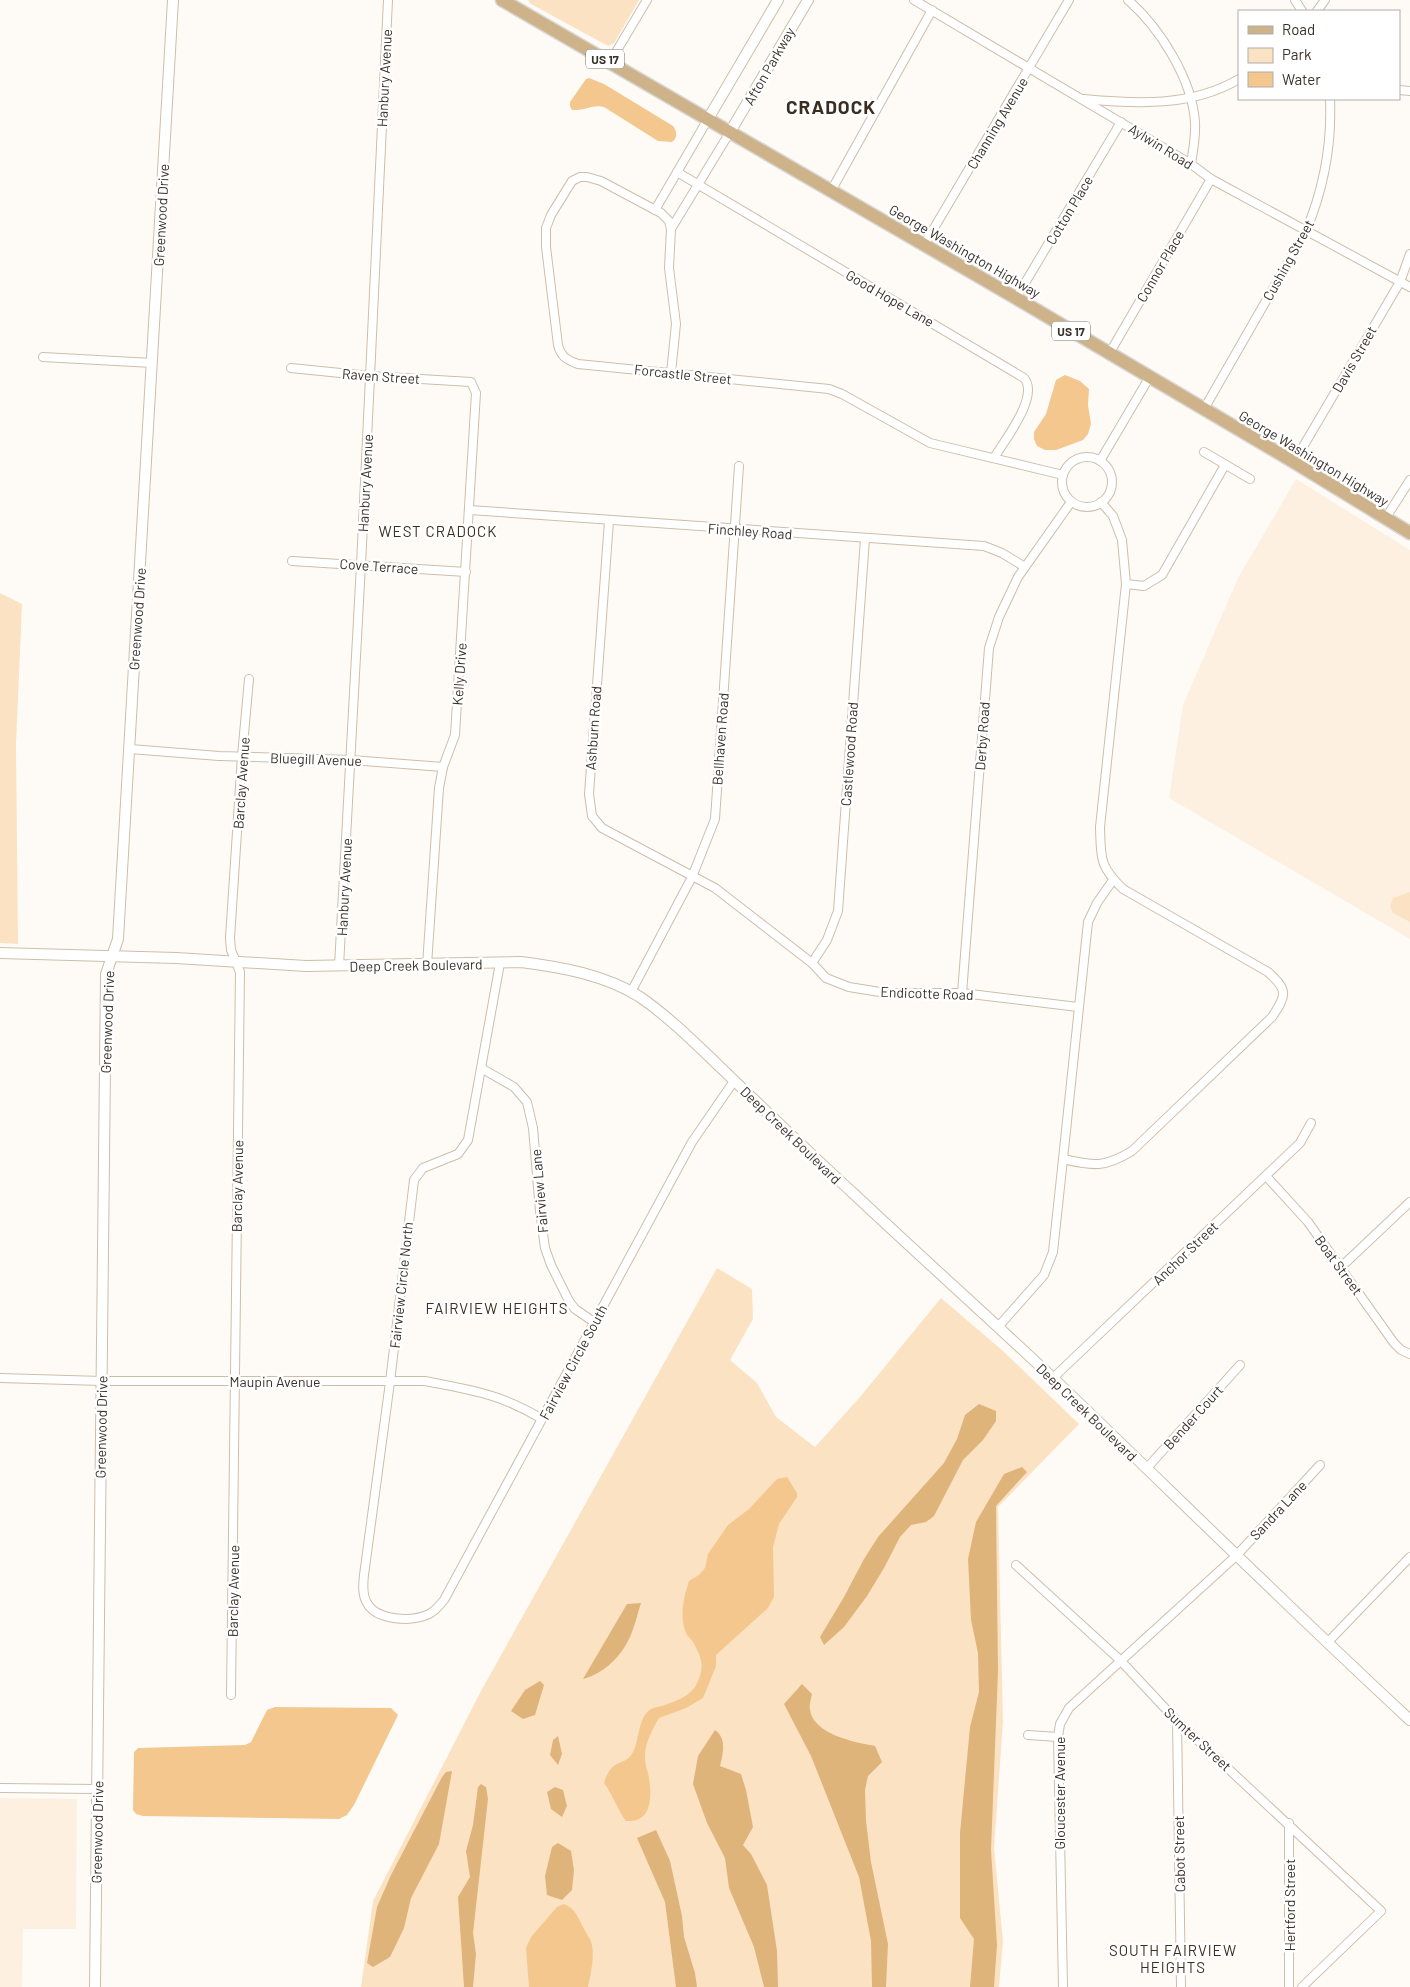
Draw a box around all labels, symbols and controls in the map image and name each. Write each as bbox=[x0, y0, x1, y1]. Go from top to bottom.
legend bbox=[1238, 10, 1400, 100]
text: Road bbox=[1282, 20, 1315, 38]
street label: Afton Parkway bbox=[740, 24, 798, 108]
street label: Hanbury Avenue bbox=[373, 29, 395, 127]
text: Park bbox=[1282, 45, 1312, 63]
road number: US 17 bbox=[586, 50, 624, 68]
text: Water bbox=[1282, 70, 1321, 88]
street label: Channing Avenue bbox=[963, 74, 1031, 172]
district label: CRADOCK bbox=[786, 95, 876, 118]
street label: Aylwin Road bbox=[1126, 120, 1196, 172]
street label: Greenwood Drive bbox=[150, 163, 172, 267]
street label: Cotton Place bbox=[1042, 172, 1096, 248]
street label: George Washington Highway bbox=[886, 201, 1044, 302]
street label: Cushing Street bbox=[1259, 217, 1317, 303]
street label: Connor Place bbox=[1133, 227, 1187, 305]
street label: Good Hope Lane bbox=[843, 266, 937, 330]
road number: US 17 bbox=[1052, 322, 1090, 341]
street label: Davis Street bbox=[1328, 323, 1380, 395]
street label: Forcastle Street bbox=[633, 360, 733, 388]
street label: Raven Street bbox=[341, 365, 421, 387]
street label: George Washington Highway bbox=[1236, 406, 1393, 510]
street label: Hanbury Avenue bbox=[354, 434, 376, 532]
street label: Finchley Road bbox=[707, 520, 793, 542]
district label: WEST CRADOCK bbox=[379, 522, 497, 540]
street label: Cove Terrace bbox=[339, 555, 419, 577]
street label: Greenwood Drive bbox=[125, 567, 149, 671]
street label: Kelly Drive bbox=[448, 642, 470, 706]
street label: Ashburn Road bbox=[582, 685, 604, 771]
street label: Bellhaven Road bbox=[708, 692, 732, 786]
street label: Castlewood Road bbox=[837, 701, 861, 807]
street label: Derby Road bbox=[971, 701, 993, 771]
street label: Barclay Avenue bbox=[229, 736, 253, 830]
street label: Bluegill Avenue bbox=[270, 749, 362, 769]
street label: Hanbury Avenue bbox=[333, 838, 355, 936]
street label: Deep Creek Boulevard bbox=[349, 955, 483, 975]
street label: Greenwood Drive bbox=[97, 970, 117, 1074]
street label: Endicotte Road bbox=[880, 983, 974, 1003]
street label: Deep Creek Boulevard bbox=[737, 1083, 845, 1187]
street label: Barclay Avenue bbox=[228, 1140, 246, 1232]
street label: Fairview Lane bbox=[527, 1148, 551, 1234]
street label: Anchor Street bbox=[1149, 1218, 1221, 1288]
street label: Fairview Circle North bbox=[386, 1221, 416, 1349]
street label: Boat Street bbox=[1312, 1232, 1366, 1298]
district label: FAIRVIEW HEIGHTS bbox=[425, 1299, 569, 1317]
street label: Fairview Circle South bbox=[535, 1302, 611, 1422]
street label: Deep Creek Boulevard bbox=[1033, 1360, 1141, 1464]
street label: Maupin Avenue bbox=[230, 1373, 320, 1390]
street label: Greenwood Drive bbox=[92, 1376, 110, 1478]
street label: Bender Court bbox=[1160, 1381, 1226, 1453]
street label: Sandra Lane bbox=[1246, 1477, 1310, 1543]
street label: Barclay Avenue bbox=[224, 1545, 242, 1637]
street label: Sumter Street bbox=[1161, 1704, 1235, 1774]
street label: Gloucester Avenue bbox=[1051, 1737, 1068, 1849]
street label: Greenwood Drive bbox=[88, 1781, 106, 1883]
street label: Cabot Street bbox=[1170, 1815, 1188, 1893]
street label: Hertford Street bbox=[1281, 1859, 1298, 1951]
district label: SOUTH FAIRVIEW HEIGHTS bbox=[1109, 1941, 1237, 1976]

